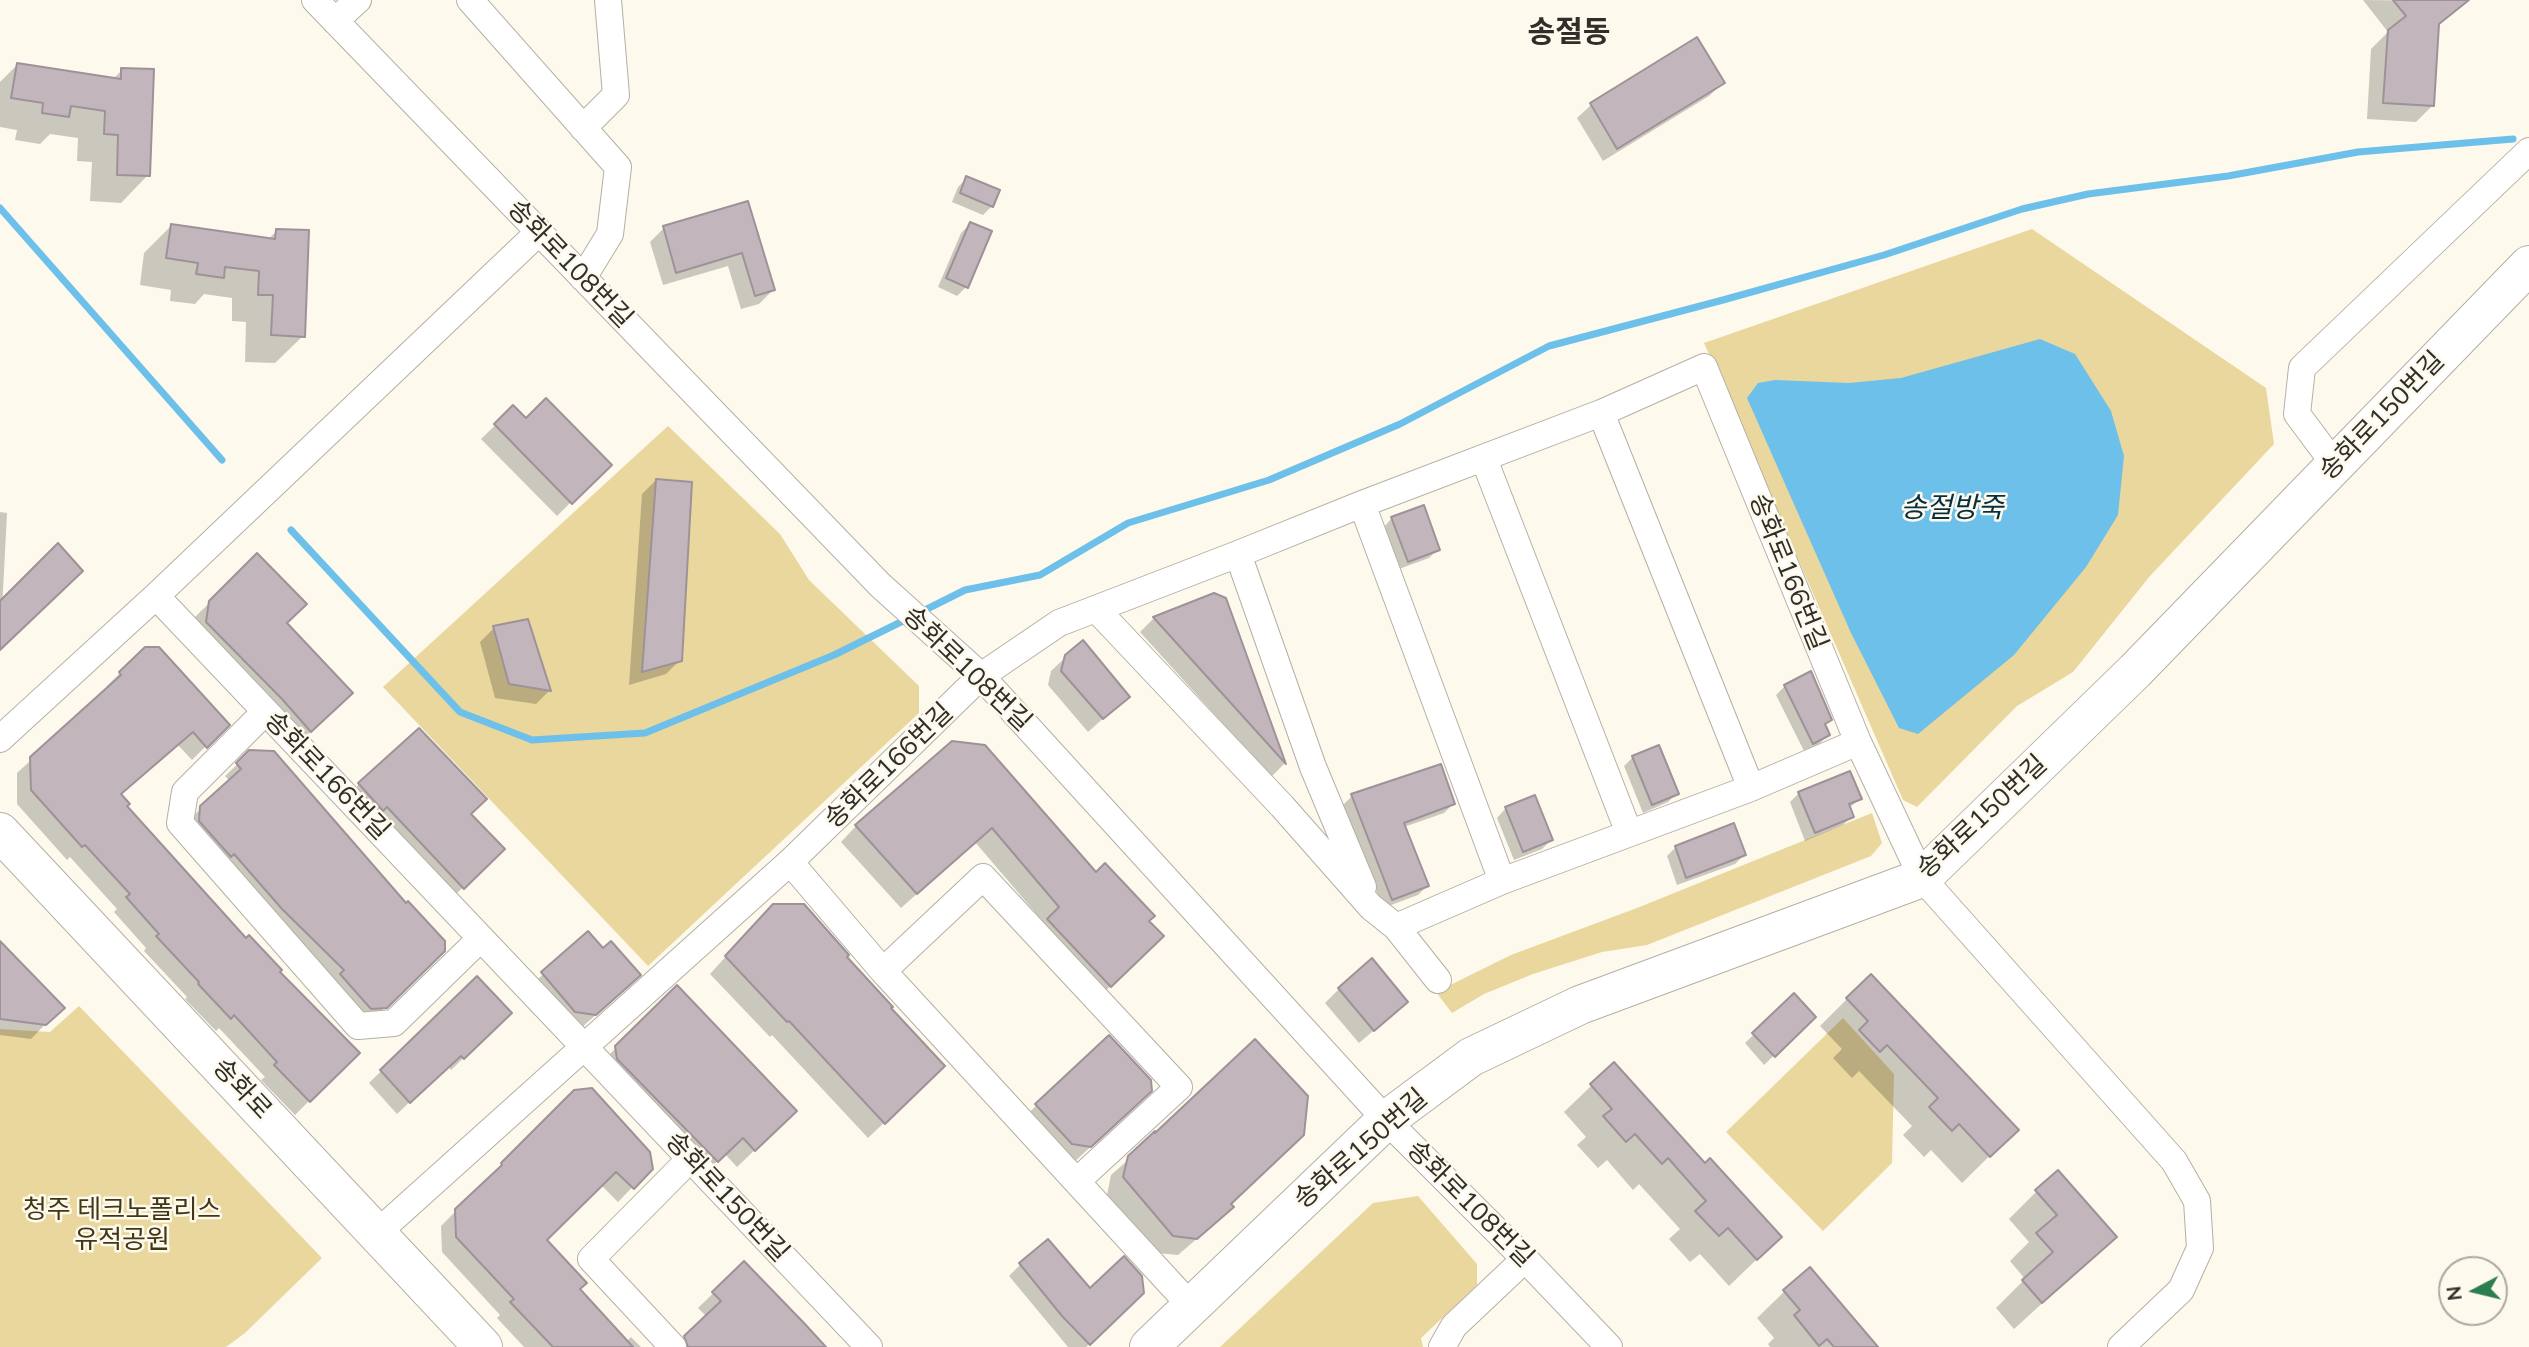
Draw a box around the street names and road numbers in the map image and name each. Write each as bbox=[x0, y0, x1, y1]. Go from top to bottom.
street label: 송화로108번길 bbox=[501, 193, 639, 335]
street label: 송화로150번길 bbox=[2313, 345, 2451, 487]
street label: 송화로166번길 bbox=[1742, 489, 1834, 655]
street label: 송화로108번길 bbox=[896, 600, 1038, 738]
street label: 송화로166번길 bbox=[818, 697, 960, 835]
street label: 송화로166번길 bbox=[258, 705, 396, 847]
street label: 송화로150번길 bbox=[1911, 749, 2053, 885]
street label: 송화로 bbox=[206, 1052, 278, 1126]
street label: 송화로150번길 bbox=[1288, 1083, 1434, 1215]
street label: 송화로150번길 bbox=[659, 1126, 795, 1268]
street label: 송화로108번길 bbox=[1400, 1134, 1540, 1274]

